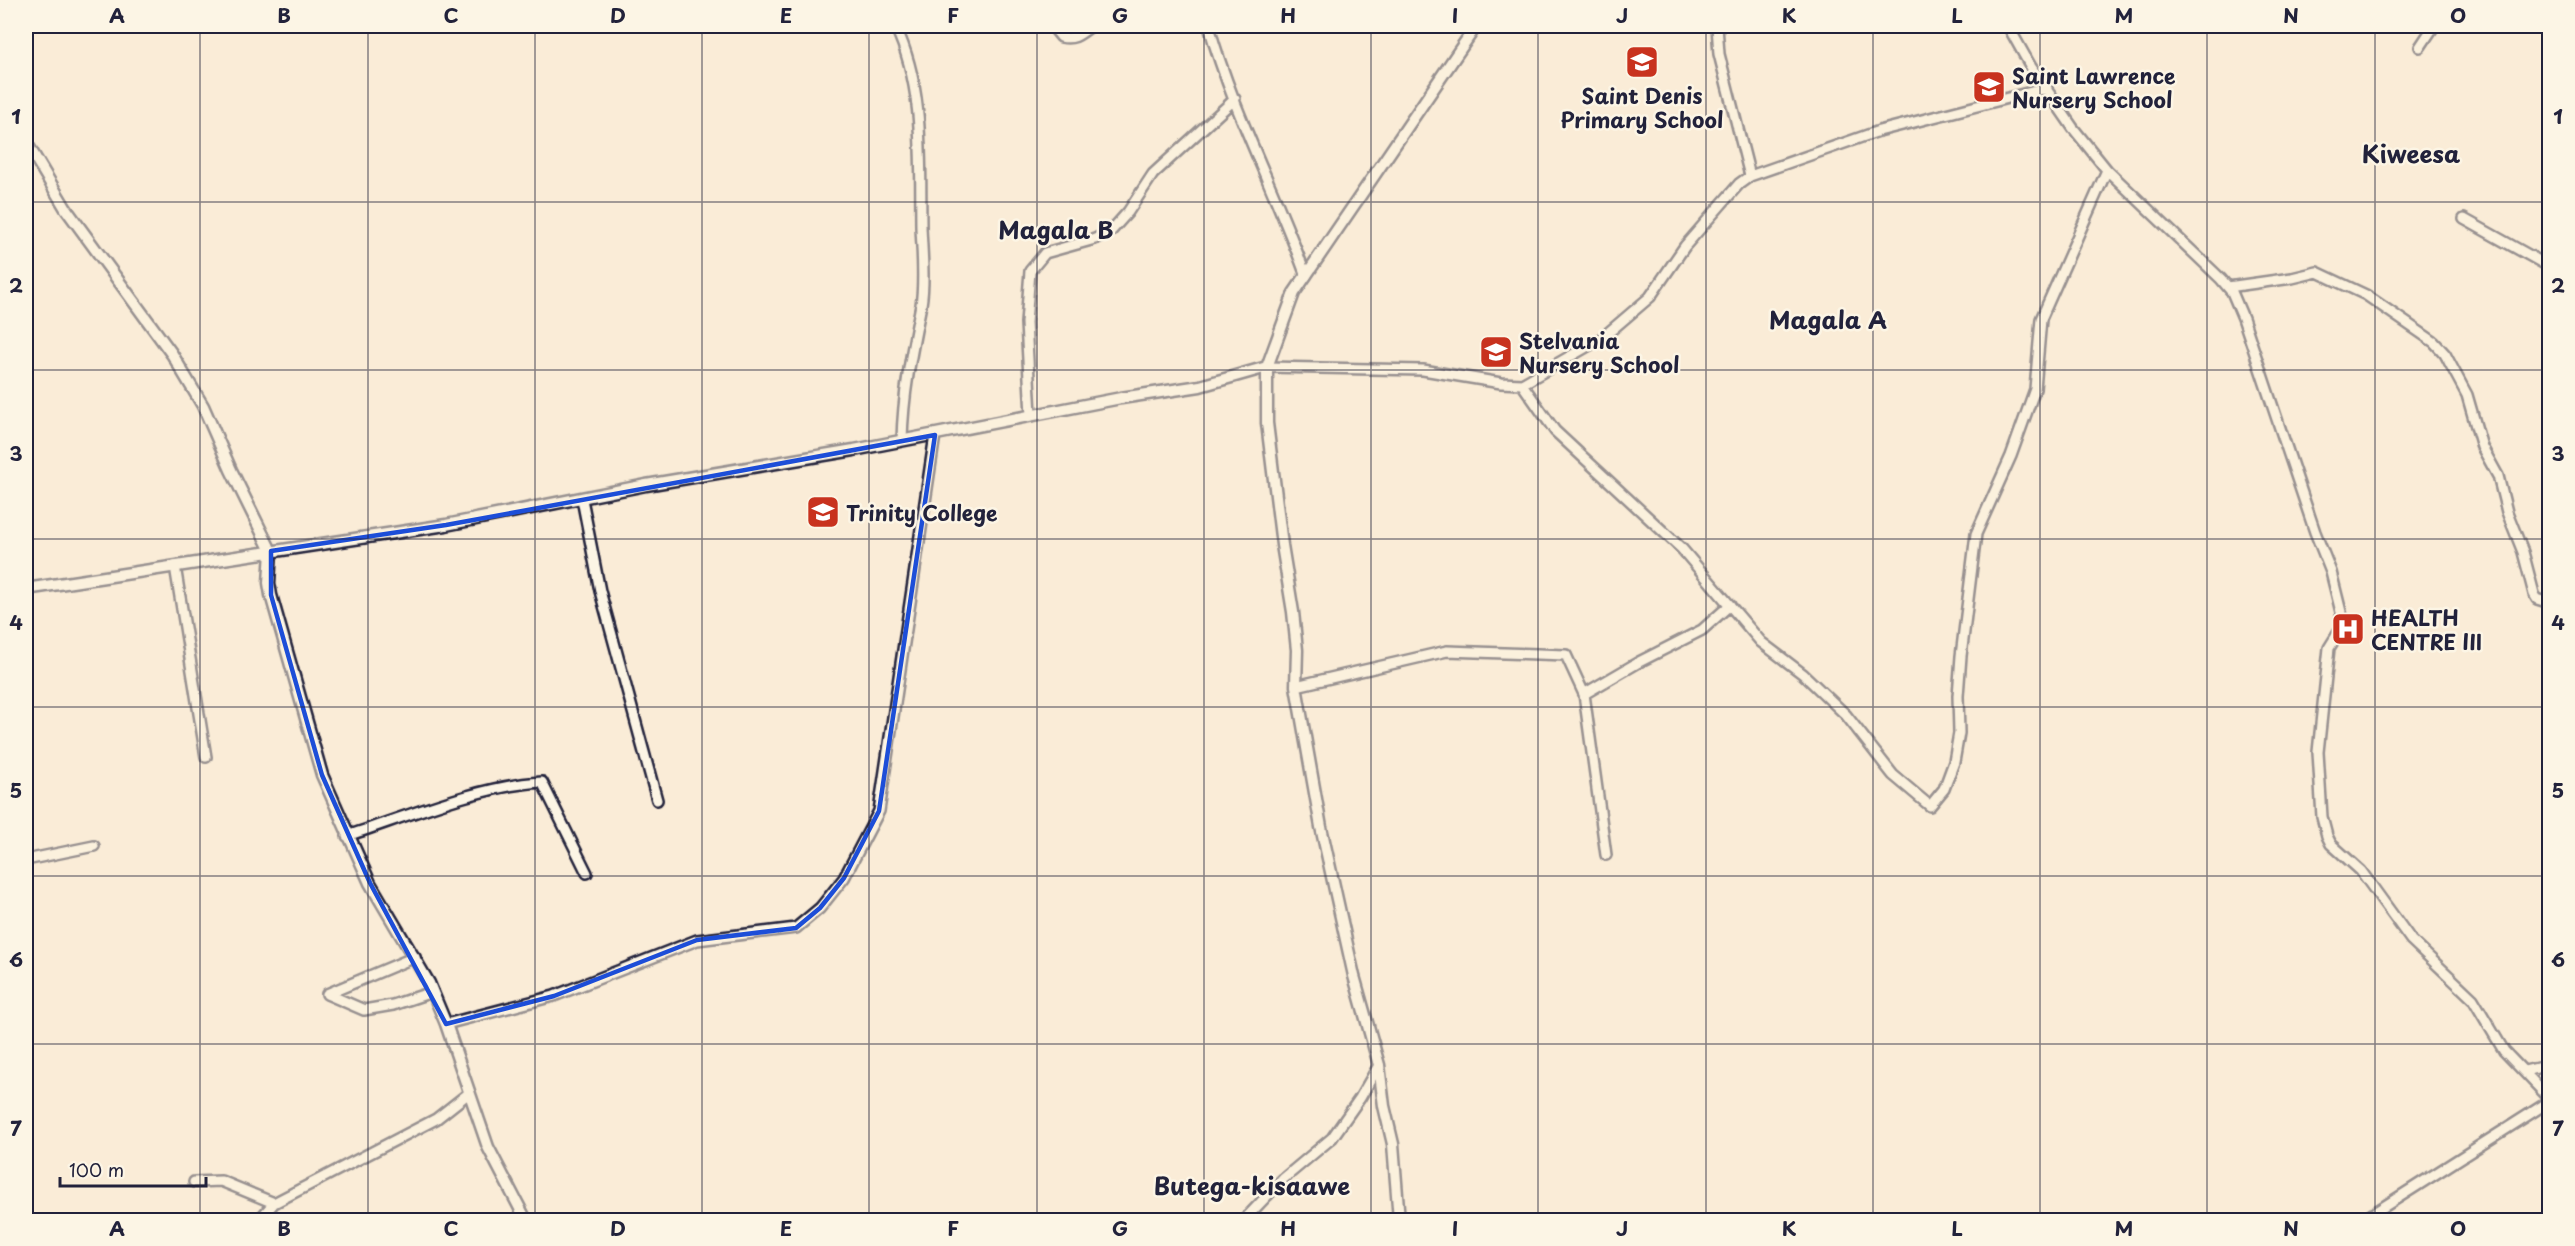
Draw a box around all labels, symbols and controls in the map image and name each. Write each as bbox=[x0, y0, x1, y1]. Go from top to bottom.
text: A bbox=[109, 0, 125, 30]
text: B bbox=[277, 0, 291, 30]
text: C bbox=[443, 0, 459, 30]
text: D bbox=[610, 0, 626, 30]
text: E bbox=[780, 0, 792, 30]
text: F bbox=[947, 0, 959, 30]
text: G bbox=[1112, 0, 1128, 30]
text: H bbox=[1280, 0, 1296, 30]
text: I bbox=[1452, 0, 1458, 30]
text: J bbox=[1616, 0, 1628, 30]
text: K bbox=[1782, 0, 1797, 30]
text: L bbox=[1951, 0, 1963, 30]
text: M bbox=[2115, 0, 2133, 30]
text: N bbox=[2283, 0, 2299, 30]
text: O bbox=[2450, 0, 2466, 30]
school or university icon: Saint Denis Primary School bbox=[1624, 44, 1660, 80]
place label: Saint Lawrence Nursery School bbox=[2012, 59, 2176, 115]
school or university icon: Saint Lawrence Nursery School bbox=[1971, 69, 2007, 105]
place label: Saint Denis Primary School bbox=[1561, 79, 1723, 135]
text: 1 bbox=[11, 101, 21, 131]
text: 1 bbox=[2553, 101, 2563, 131]
district label: Kiweesa bbox=[2362, 135, 2461, 171]
district label: Magala B bbox=[998, 211, 1114, 247]
text: 2 bbox=[9, 270, 23, 300]
text: 2 bbox=[2551, 270, 2565, 300]
district label: Magala A bbox=[1769, 301, 1887, 337]
place label: Stelvania Nursery School bbox=[1519, 324, 1679, 380]
school or university icon: Stelvania Nursery School bbox=[1478, 334, 1514, 370]
text: 3 bbox=[9, 438, 23, 468]
text: 3 bbox=[2551, 438, 2565, 468]
school or university icon: Trinity College bbox=[805, 494, 841, 530]
place label: Trinity College bbox=[846, 496, 997, 528]
place label: HEALTH CENTRE III bbox=[2371, 601, 2482, 657]
text: 4 bbox=[9, 607, 23, 637]
text: 4 bbox=[2551, 607, 2565, 637]
hospital icon: HEALTH CENTRE III bbox=[2330, 611, 2366, 647]
text: 5 bbox=[10, 775, 22, 805]
text: 5 bbox=[2552, 775, 2564, 805]
text: 6 bbox=[9, 944, 23, 974]
text: 6 bbox=[2551, 944, 2565, 974]
text: 7 bbox=[10, 1113, 22, 1143]
text: 7 bbox=[2552, 1113, 2564, 1143]
scale bar bbox=[60, 1150, 206, 1188]
text: 100 m bbox=[69, 1156, 124, 1183]
district label: Butega-kisaawe bbox=[1154, 1167, 1350, 1203]
text: A bbox=[109, 1213, 125, 1243]
text: B bbox=[277, 1213, 291, 1243]
text: C bbox=[443, 1213, 459, 1243]
text: D bbox=[610, 1213, 626, 1243]
text: E bbox=[780, 1213, 792, 1243]
text: F bbox=[947, 1213, 959, 1243]
text: G bbox=[1112, 1213, 1128, 1243]
text: H bbox=[1280, 1213, 1296, 1243]
text: I bbox=[1452, 1213, 1458, 1243]
text: J bbox=[1616, 1213, 1628, 1243]
text: K bbox=[1782, 1213, 1797, 1243]
text: L bbox=[1951, 1213, 1963, 1243]
text: M bbox=[2115, 1213, 2133, 1243]
text: N bbox=[2283, 1213, 2299, 1243]
text: O bbox=[2450, 1213, 2466, 1243]

